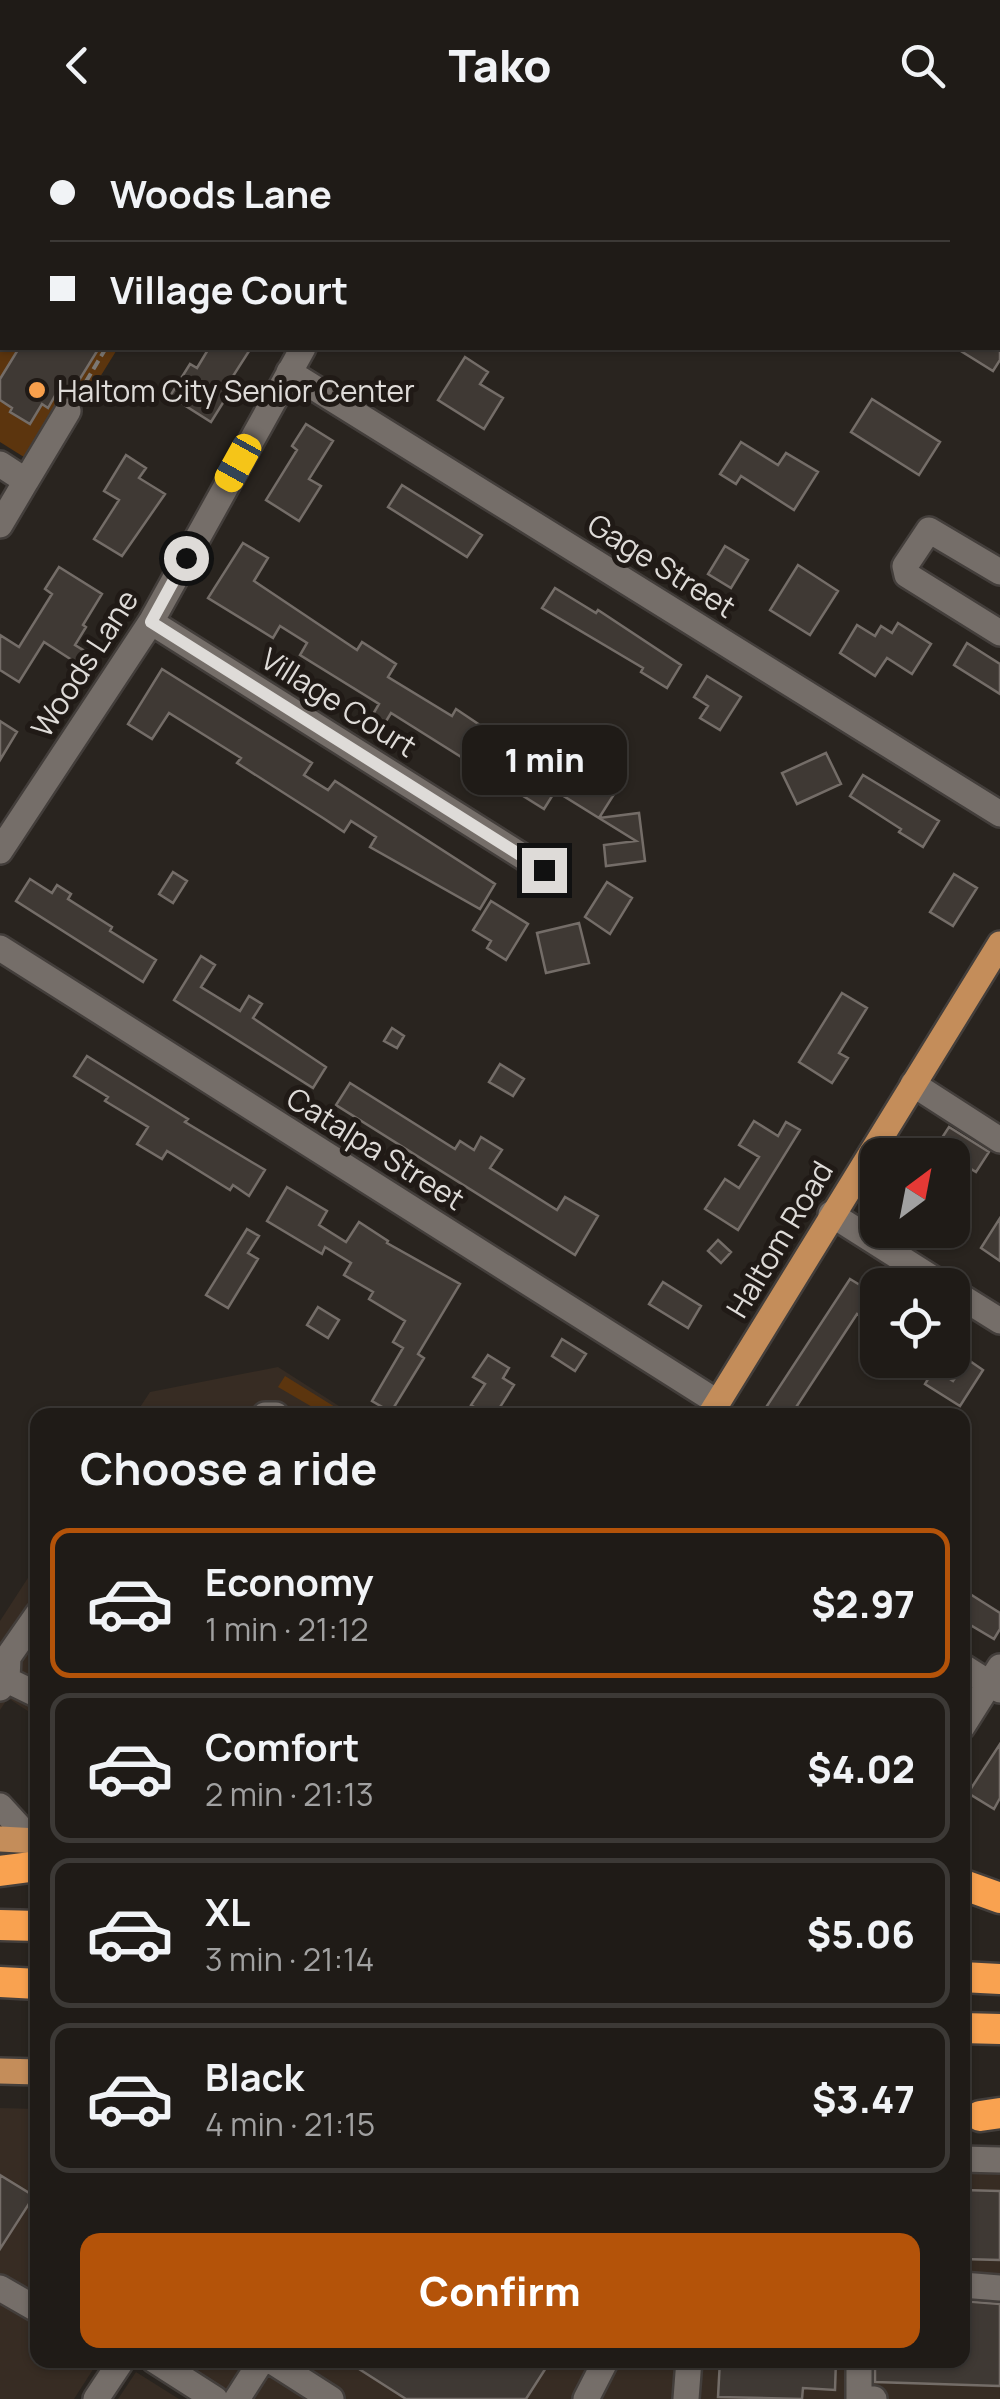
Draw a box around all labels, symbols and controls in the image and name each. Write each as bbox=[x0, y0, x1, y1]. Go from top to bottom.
text: Tako bbox=[448, 34, 552, 96]
icon: back bbox=[50, 38, 105, 93]
icon: search bbox=[895, 38, 950, 93]
text: Woods Lane bbox=[110, 167, 332, 219]
text: Village Court bbox=[110, 263, 348, 315]
place label: Haltom City Senior Center bbox=[57, 370, 415, 411]
marker: Haltom City Senior Center bbox=[26, 379, 48, 401]
car bbox=[210, 429, 266, 497]
street label: Gage Street bbox=[580, 503, 744, 627]
route start bbox=[164, 536, 209, 581]
street label: Woods Lane bbox=[21, 581, 147, 745]
street label: Village Court bbox=[253, 638, 425, 766]
callout: 1 min bbox=[462, 725, 626, 795]
text: 1 min bbox=[504, 738, 585, 782]
route end bbox=[522, 848, 567, 893]
street label: Catalpa Street bbox=[279, 1077, 473, 1219]
north arrow bbox=[860, 1138, 970, 1248]
map controls bbox=[860, 1138, 970, 1378]
street label: Haltom Road bbox=[716, 1153, 842, 1325]
button: locate bbox=[860, 1268, 970, 1378]
text: Choose a ride bbox=[80, 1437, 377, 1499]
text: Economy bbox=[205, 1555, 374, 1607]
icon: car bbox=[85, 1558, 175, 1648]
text: $2.97 bbox=[811, 1577, 915, 1629]
text: 1 min · 21:12 bbox=[205, 1607, 369, 1651]
text: Comfort bbox=[205, 1720, 359, 1772]
icon: car bbox=[85, 1723, 175, 1813]
text: $4.02 bbox=[807, 1742, 915, 1794]
text: 2 min · 21:13 bbox=[205, 1772, 374, 1816]
text: XL bbox=[205, 1885, 250, 1937]
icon: car bbox=[85, 1888, 175, 1978]
text: $5.06 bbox=[807, 1907, 915, 1959]
text: 3 min · 21:14 bbox=[205, 1937, 374, 1981]
text: Black bbox=[205, 2050, 304, 2102]
icon: car bbox=[85, 2053, 175, 2143]
text: $3.47 bbox=[812, 2072, 915, 2124]
text: 4 min · 21:15 bbox=[205, 2102, 375, 2146]
button: Confirm bbox=[80, 2233, 920, 2348]

